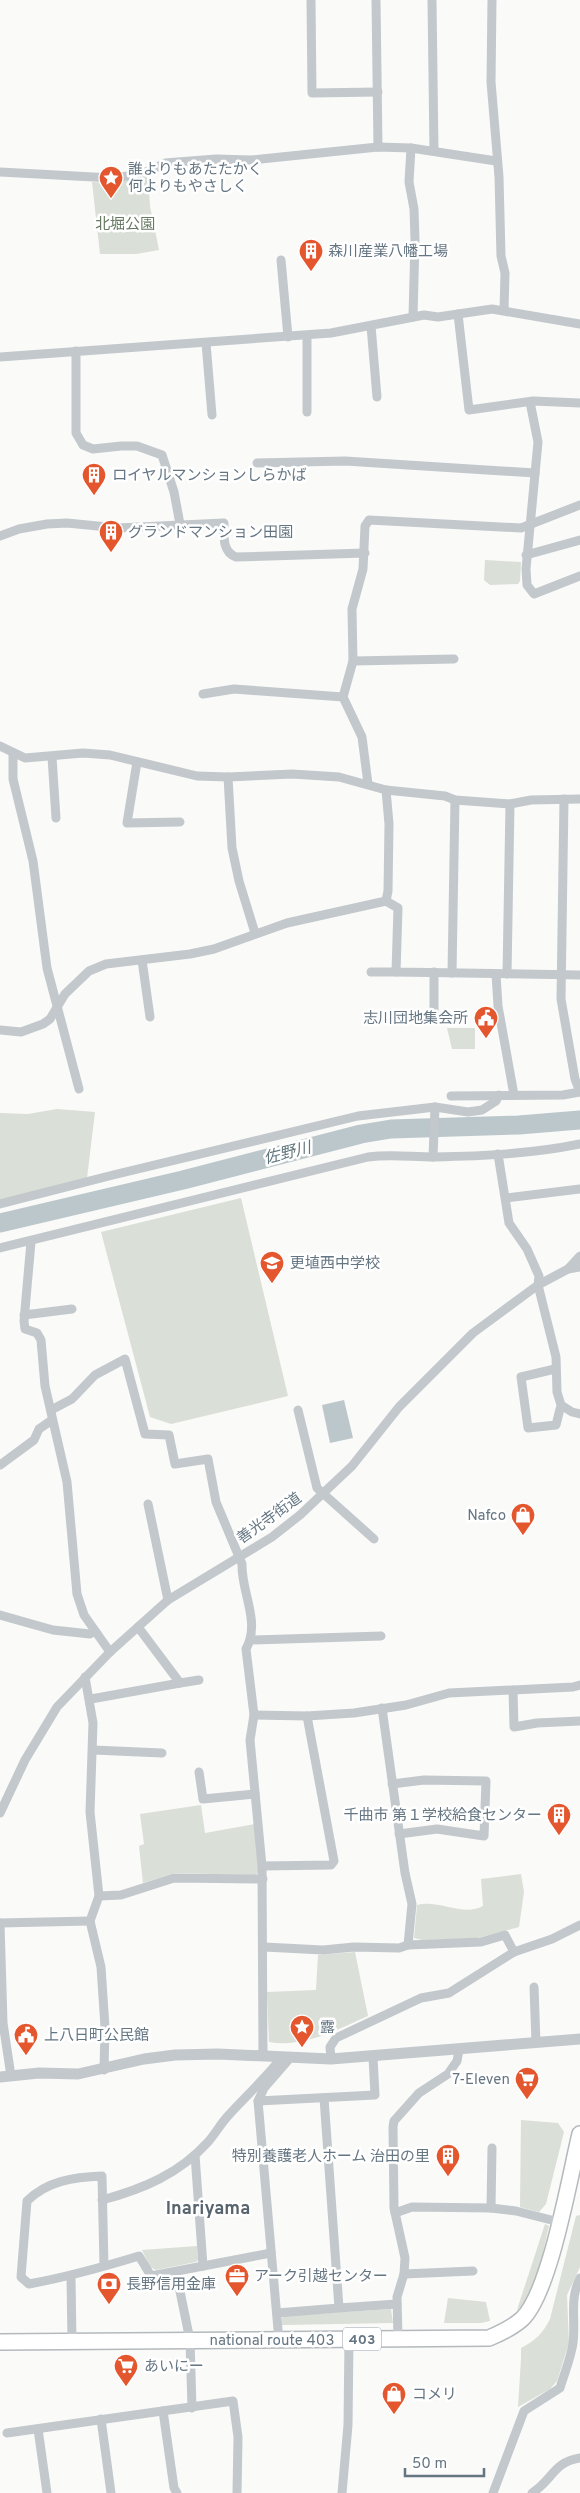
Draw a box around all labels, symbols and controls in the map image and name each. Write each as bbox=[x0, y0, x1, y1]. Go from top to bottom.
place label: 誰よりもあたたかく 何よりもやさしく bbox=[128, 161, 263, 197]
place icon: 誰よりもあたたかく 何よりもやさしく bbox=[98, 165, 124, 199]
park label: 北堀公園 bbox=[95, 215, 155, 235]
building icon: 森川産業八幡工場 bbox=[298, 238, 324, 272]
place label: 森川産業八幡工場 bbox=[328, 243, 448, 262]
building icon: ロイヤルマンションしらかば bbox=[81, 462, 107, 496]
place label: ロイヤルマンションしらかば bbox=[112, 467, 307, 486]
building icon: グランドマンション田園 bbox=[98, 519, 124, 553]
place label: グランドマンション田園 bbox=[128, 524, 293, 543]
public building icon: 志川団地集会所 bbox=[473, 1005, 499, 1039]
place label: 志川団地集会所 bbox=[363, 1010, 468, 1029]
water label: 佐野川 bbox=[262, 1138, 315, 1169]
school or university icon: 更埴西中学校 bbox=[259, 1250, 285, 1284]
place label: 更埴西中学校 bbox=[290, 1254, 380, 1274]
street label: 善光寺街道 bbox=[234, 1489, 306, 1549]
shop icon: Nafco bbox=[510, 1502, 536, 1536]
place label: Nafco bbox=[467, 1507, 506, 1526]
building icon: 千曲市 第１学校給食センター bbox=[546, 1802, 572, 1836]
place label: 千曲市 第１学校給食センター bbox=[343, 1806, 542, 1826]
place icon: 露 bbox=[289, 2014, 315, 2048]
place label: 露 bbox=[320, 2019, 335, 2038]
public building icon: 上八日町公民館 bbox=[13, 2022, 39, 2056]
place label: 上八日町公民館 bbox=[44, 2027, 149, 2046]
supermarket icon: 7-Eleven bbox=[514, 2066, 540, 2100]
place label: 7-Eleven bbox=[452, 2071, 510, 2090]
building icon: 特別養護老人ホーム 治田の里 bbox=[435, 2143, 461, 2177]
place label: 特別養護老人ホーム 治田の里 bbox=[232, 2148, 430, 2167]
district label: Inariyama bbox=[166, 2198, 250, 2221]
office icon: アーク引越センター bbox=[224, 2263, 250, 2297]
place label: アーク引越センター bbox=[254, 2268, 388, 2287]
bank icon: 長野信用金庫 bbox=[96, 2271, 122, 2305]
place label: 長野信用金庫 bbox=[126, 2276, 216, 2295]
road number: 403 bbox=[343, 2328, 381, 2350]
street label: national route 403 bbox=[210, 2332, 334, 2351]
supermarket icon: あいにー bbox=[113, 2353, 139, 2387]
place label: あいにー bbox=[144, 2358, 204, 2377]
shop icon: コメリ bbox=[381, 2381, 407, 2415]
place label: コメリ bbox=[412, 2386, 457, 2405]
scale bar bbox=[405, 2446, 484, 2478]
text: 50 m bbox=[412, 2455, 447, 2474]

